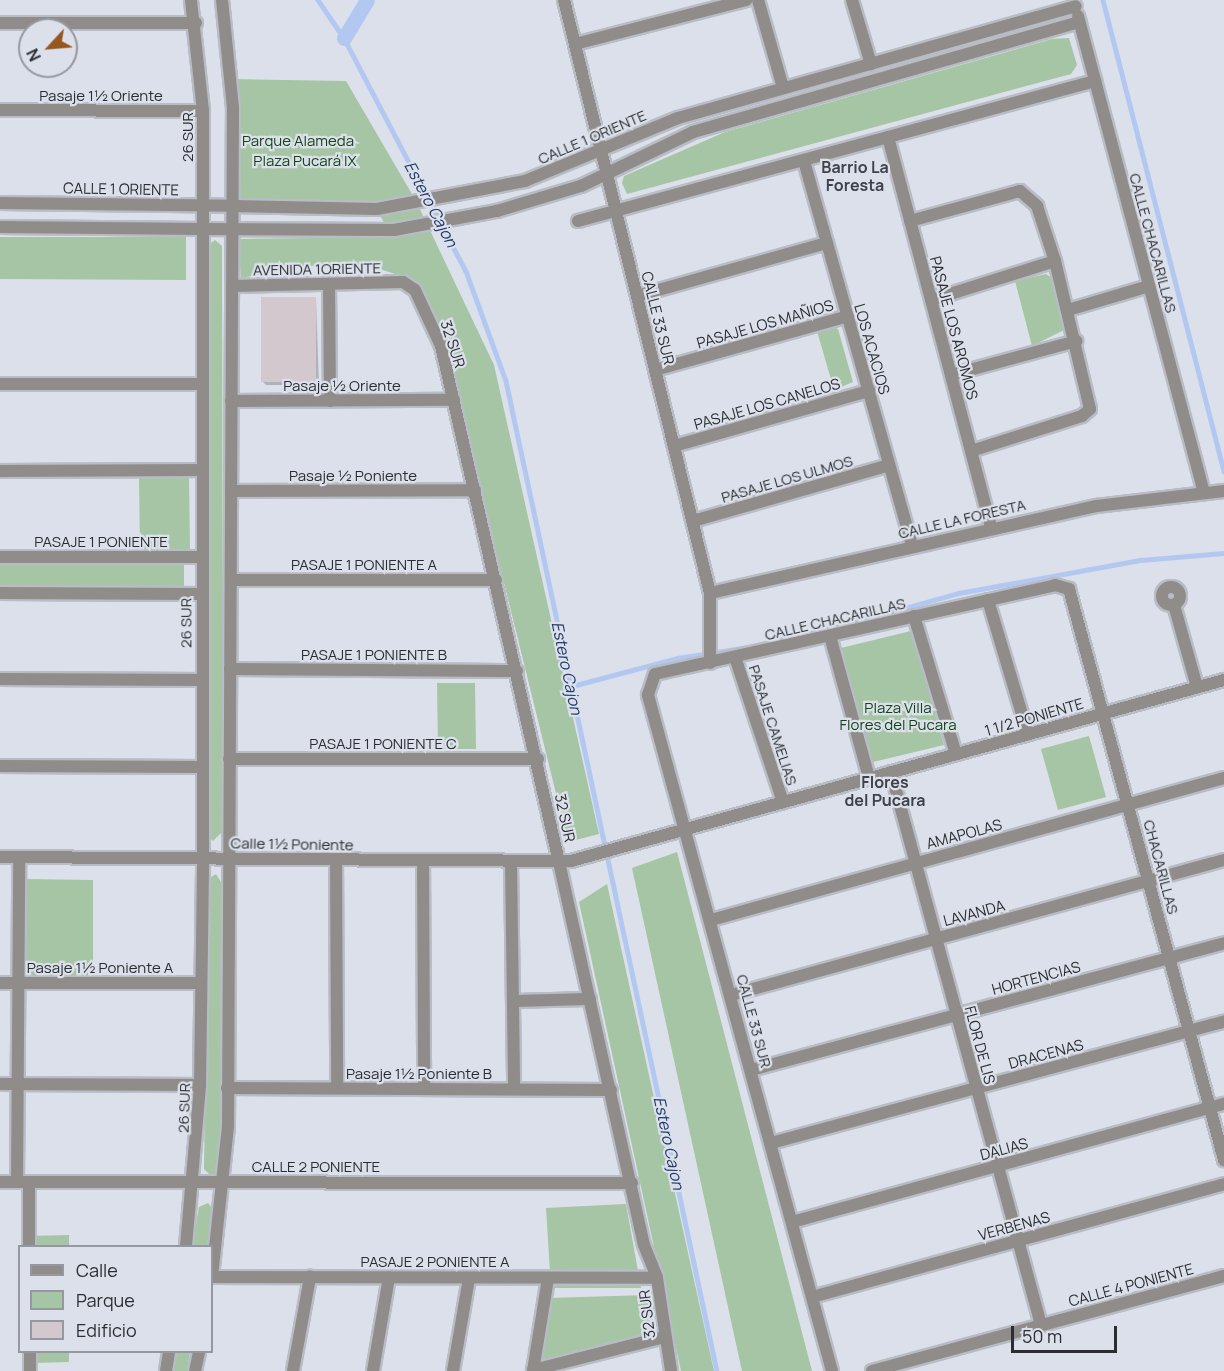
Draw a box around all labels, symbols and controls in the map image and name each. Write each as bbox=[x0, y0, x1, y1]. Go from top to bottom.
north arrow bbox=[18, 18, 78, 78]
text: N bbox=[21, 45, 46, 65]
street label: Pasaje 1½ Oriente bbox=[39, 87, 163, 105]
street label: CALLE 1 ORIENTE bbox=[535, 106, 649, 168]
street label: 26 SUR bbox=[179, 112, 197, 162]
park label: Parque Alameda bbox=[242, 132, 354, 150]
park label: Plaza Pucará IX bbox=[253, 152, 357, 170]
district label: Barrio La Foresta bbox=[821, 157, 889, 195]
water label: Estero Cajon bbox=[400, 158, 462, 250]
street label: CALLE CHACARILLAS bbox=[1126, 171, 1180, 315]
street label: CALLE 1 ORIENTE bbox=[63, 179, 179, 199]
street label: PASAJE LOS AROMOS bbox=[926, 254, 982, 402]
street label: AVENIDA 1ORIENTE bbox=[253, 259, 381, 279]
street label: CALLE 33 SUR bbox=[638, 269, 678, 367]
street label: PASAJE LOS MAÑIOS bbox=[695, 296, 835, 352]
street label: LOS ACACIOS bbox=[850, 302, 894, 396]
street label: 32 SUR bbox=[437, 318, 469, 370]
street label: PASAJE LOS CANELOS bbox=[692, 374, 842, 434]
street label: Pasaje ½ Oriente bbox=[283, 377, 401, 395]
street label: PASAJE LOS ULMOS bbox=[719, 452, 855, 506]
street label: Pasaje ½ Poniente bbox=[289, 467, 417, 485]
street label: CALLE LA FORESTA bbox=[896, 496, 1028, 542]
street label: PASAJE 1 PONIENTE bbox=[34, 533, 168, 551]
street label: PASAJE 1 PONIENTE A bbox=[291, 556, 437, 574]
street label: CALLE CHACARILLAS bbox=[763, 594, 907, 644]
street label: 26 SUR bbox=[177, 598, 195, 648]
water label: Estero Cajon bbox=[548, 620, 586, 716]
street label: PASAJE 1 PONIENTE B bbox=[301, 646, 447, 664]
street label: PASAJE CAMELIAS bbox=[745, 663, 801, 787]
street label: 1 1/2 PONIENTE bbox=[982, 694, 1086, 740]
park label: Plaza Villa Flores del Pucara bbox=[840, 698, 956, 733]
street label: PASAJE 1 PONIENTE C bbox=[309, 735, 457, 753]
district label: Flores del Pucara bbox=[844, 772, 926, 810]
street label: 32 SUR bbox=[551, 792, 579, 844]
street label: AMAPOLAS bbox=[924, 815, 1004, 853]
street label: CHACARILLAS bbox=[1140, 818, 1182, 916]
street label: Calle 1½ Poniente bbox=[230, 834, 354, 854]
street label: LAVANDA bbox=[941, 896, 1007, 930]
street label: HORTENCIAS bbox=[990, 958, 1082, 998]
street label: Pasaje 1½ Poniente A bbox=[27, 959, 173, 977]
street label: CALLE 33 SUR bbox=[733, 972, 775, 1070]
street label: FLOR DE LIS bbox=[961, 1004, 999, 1086]
street label: DRACENAS bbox=[1007, 1035, 1085, 1073]
street label: Pasaje 1½ Poniente B bbox=[346, 1065, 492, 1083]
street label: 26 SUR bbox=[174, 1083, 194, 1133]
water label: Estero Cajon bbox=[650, 1095, 688, 1191]
street label: DALIAS bbox=[978, 1134, 1030, 1164]
street label: CALLE 2 PONIENTE bbox=[252, 1158, 380, 1176]
street label: VERBENAS bbox=[976, 1208, 1052, 1244]
legend bbox=[18, 1245, 213, 1353]
street label: PASAJE 2 PONIENTE A bbox=[361, 1253, 509, 1271]
text: Calle bbox=[76, 1258, 118, 1282]
street label: CALLE 4 PONIENTE bbox=[1067, 1260, 1195, 1310]
text: Parque bbox=[76, 1288, 135, 1312]
street label: 32 SUR bbox=[635, 1289, 659, 1339]
scale bar bbox=[1014, 1314, 1120, 1352]
text: Edificio bbox=[76, 1318, 137, 1342]
text: 50 m bbox=[1022, 1324, 1062, 1348]

